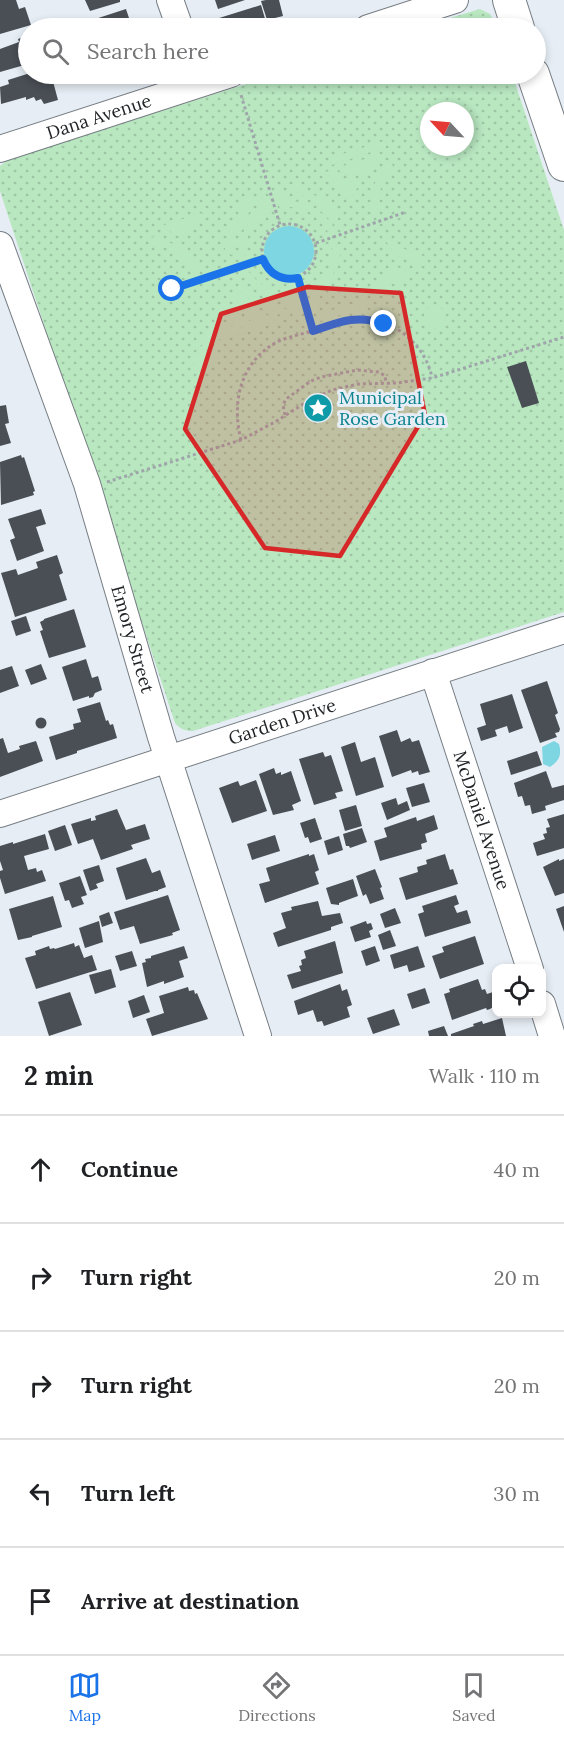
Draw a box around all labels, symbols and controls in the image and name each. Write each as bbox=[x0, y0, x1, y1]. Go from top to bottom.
search box bbox=[18, 18, 546, 84]
icon: search bbox=[39, 35, 72, 68]
text: Search here bbox=[87, 37, 209, 65]
street label: Dana Avenue bbox=[44, 89, 154, 144]
north arrow bbox=[420, 102, 474, 156]
route start bbox=[158, 275, 184, 301]
route end bbox=[370, 310, 396, 336]
place label: Municipal Rose Garden bbox=[339, 386, 446, 430]
place icon: Municipal Rose Garden bbox=[302, 392, 334, 424]
street label: Emory Street bbox=[106, 582, 160, 696]
street label: Garden Drive bbox=[225, 693, 339, 750]
street label: McDaniel Avenue bbox=[448, 748, 515, 893]
map controls bbox=[492, 964, 546, 1018]
button: locate bbox=[492, 964, 546, 1018]
text: 2 min bbox=[24, 1059, 94, 1092]
text: Walk · 110 m bbox=[429, 1063, 540, 1088]
icon: ahead bbox=[24, 1153, 57, 1186]
text: Continue bbox=[81, 1155, 178, 1183]
text: 40 m bbox=[494, 1157, 540, 1182]
icon: right bbox=[24, 1261, 57, 1294]
text: Turn right bbox=[81, 1263, 192, 1291]
text: 20 m bbox=[494, 1265, 540, 1290]
icon: right bbox=[24, 1369, 57, 1402]
text: Turn right bbox=[81, 1371, 192, 1399]
text: 20 m bbox=[494, 1373, 540, 1398]
icon: left bbox=[24, 1477, 57, 1510]
text: Turn left bbox=[81, 1479, 175, 1507]
text: 30 m bbox=[493, 1481, 540, 1506]
icon: arrive bbox=[24, 1585, 57, 1618]
text: Arrive at destination bbox=[81, 1587, 299, 1615]
tab: Map bbox=[68, 1669, 101, 1725]
tab: Directions bbox=[238, 1669, 316, 1725]
tab: Saved bbox=[452, 1669, 496, 1725]

